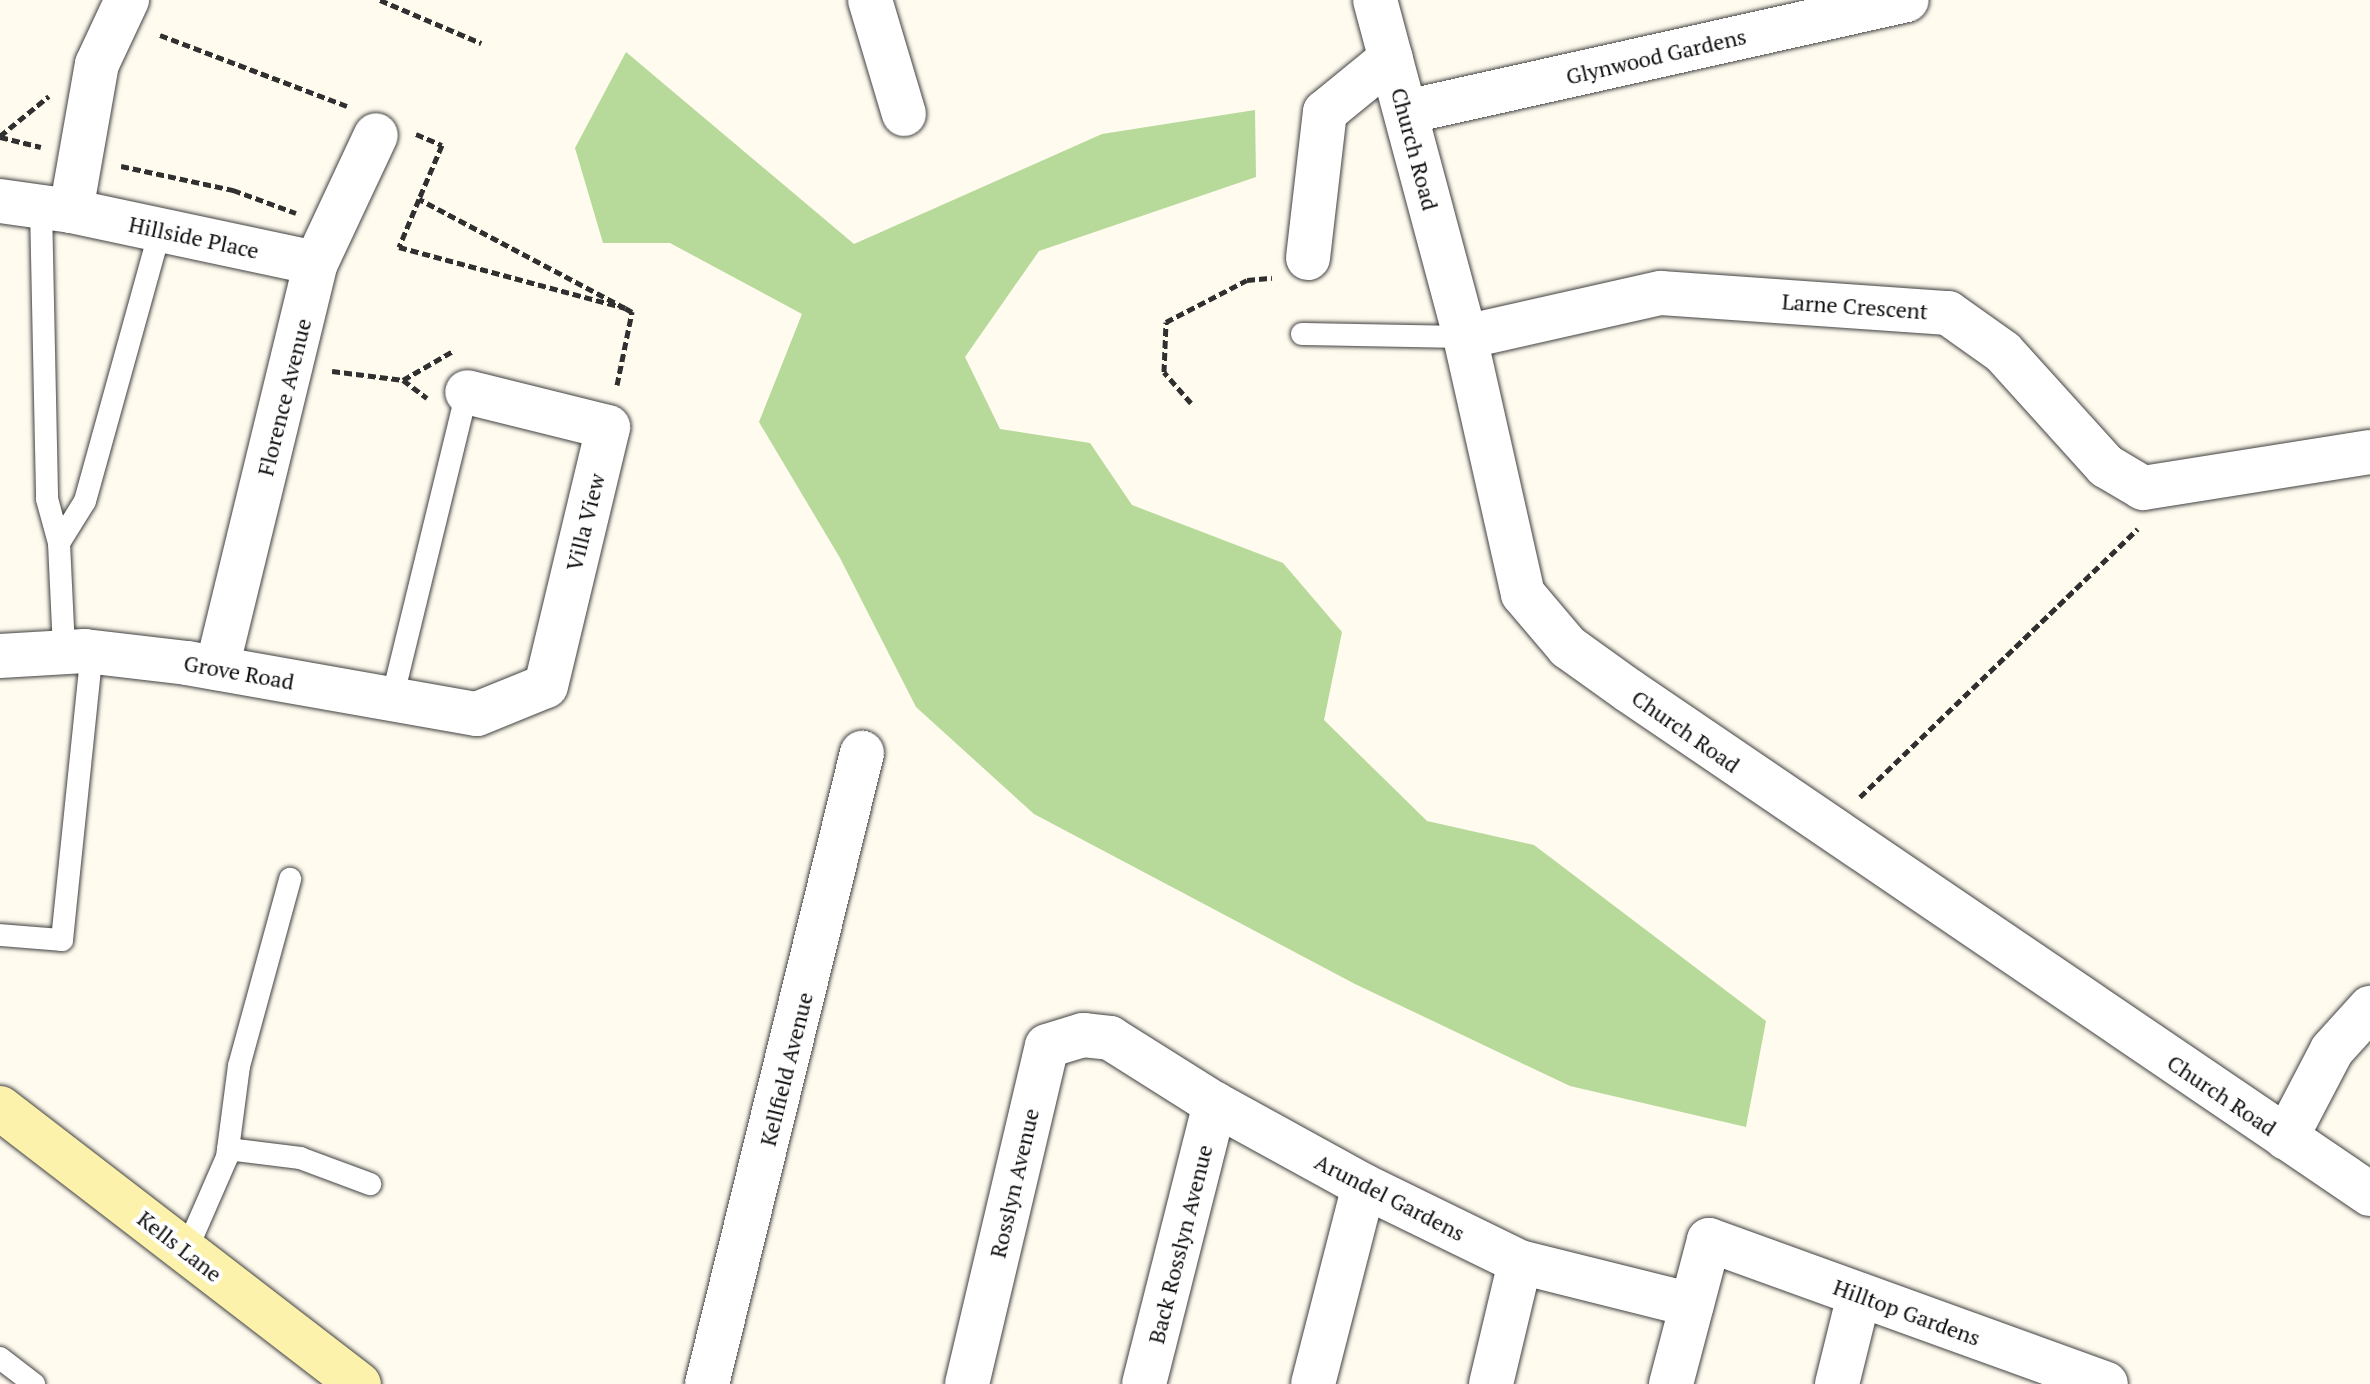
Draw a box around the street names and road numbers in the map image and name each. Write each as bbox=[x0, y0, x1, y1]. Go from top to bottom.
street label: Glynwood Gardens bbox=[1563, 22, 1749, 90]
street label: Church Road bbox=[1386, 85, 1444, 213]
street label: Hillside Place bbox=[126, 210, 262, 264]
street label: Larne Crescent bbox=[1781, 288, 1929, 324]
street label: Florence Avenue bbox=[252, 315, 316, 479]
street label: Villa View bbox=[560, 470, 610, 574]
street label: Grove Road bbox=[182, 649, 296, 695]
street label: Church Road bbox=[1627, 684, 1745, 778]
street label: Kellfield Avenue bbox=[754, 989, 818, 1149]
street label: Church Road bbox=[2162, 1049, 2282, 1141]
street label: Rosslyn Avenue bbox=[984, 1105, 1044, 1261]
street label: Back Rosslyn Avenue bbox=[1142, 1142, 1218, 1346]
street label: Arundel Gardens bbox=[1311, 1148, 1469, 1246]
street label: Kells Lane bbox=[133, 1205, 227, 1287]
street label: Hilltop Gardens bbox=[1830, 1273, 1984, 1351]

